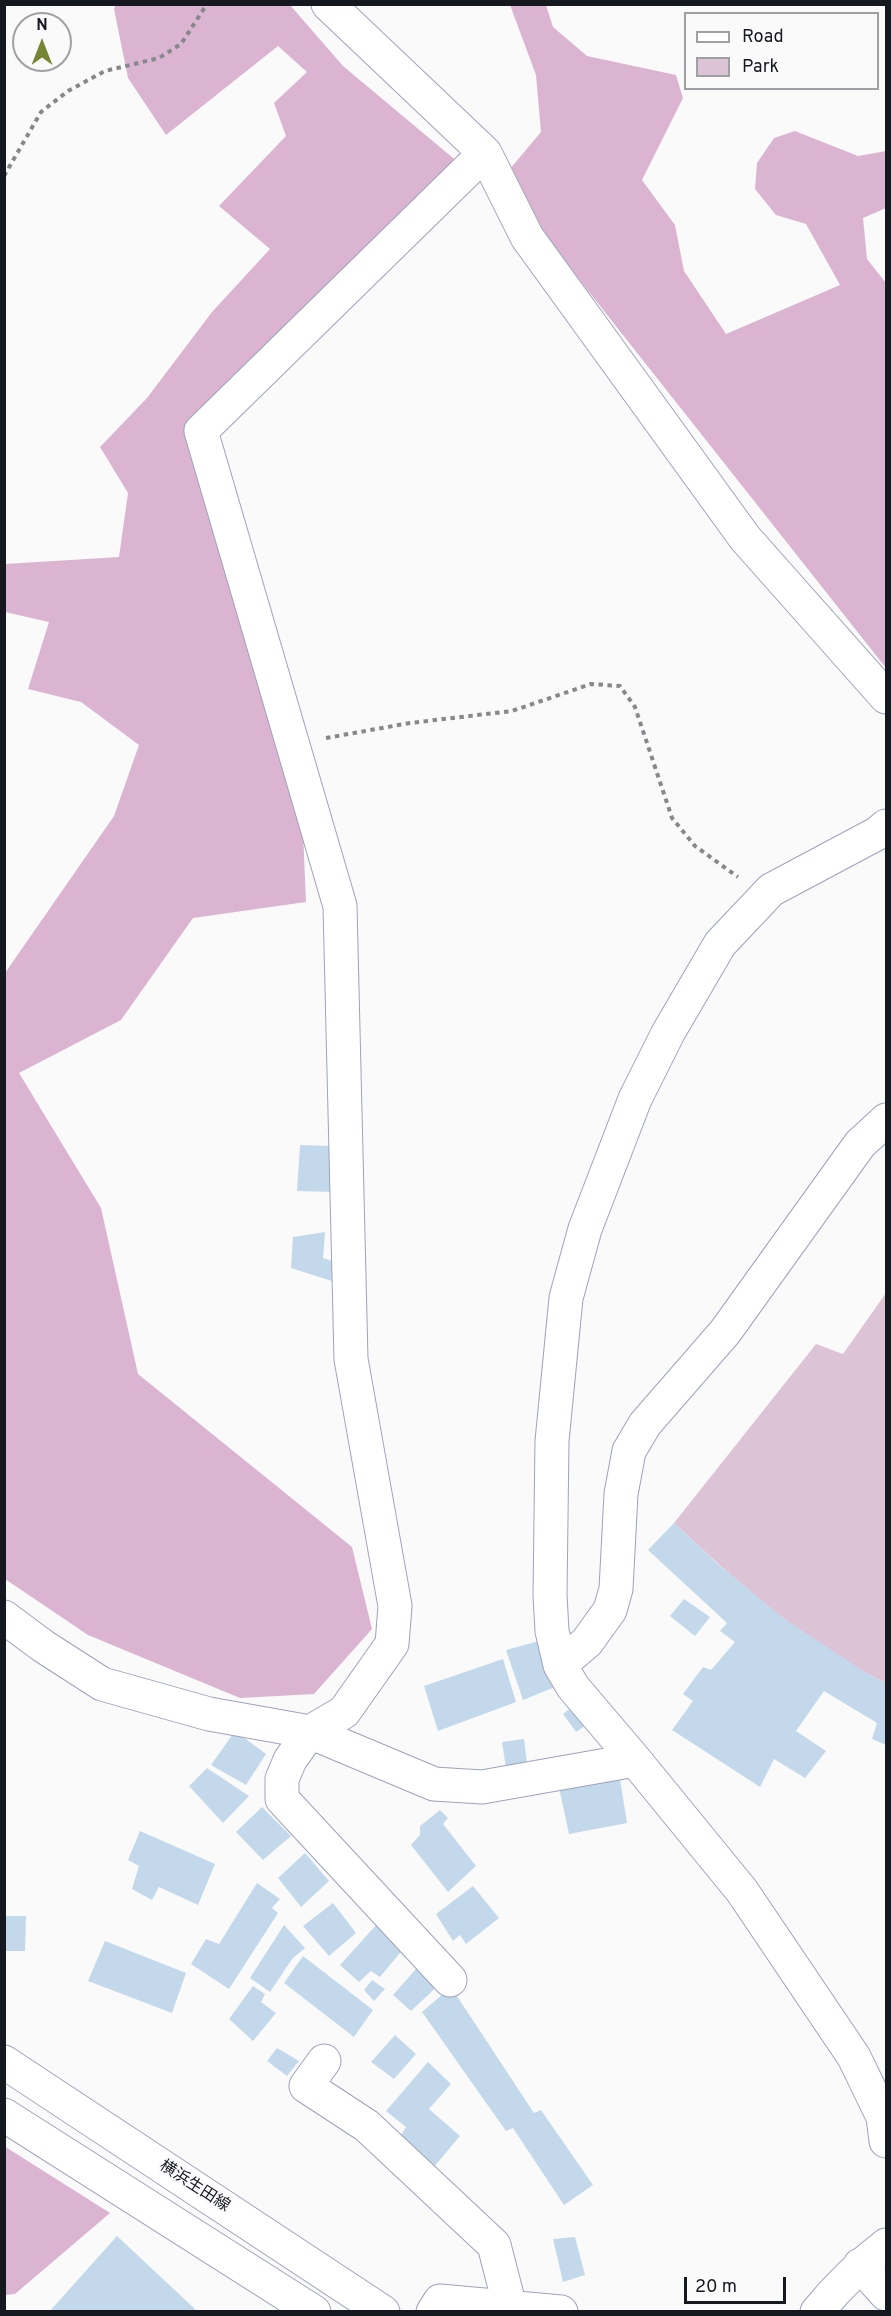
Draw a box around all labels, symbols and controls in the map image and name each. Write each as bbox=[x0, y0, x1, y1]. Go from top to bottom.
north arrow bbox=[12, 12, 72, 72]
legend bbox=[684, 12, 879, 90]
text: N bbox=[36, 16, 48, 36]
text: Road bbox=[742, 26, 784, 49]
text: Park bbox=[742, 56, 779, 79]
street label: 横浜生田線 bbox=[155, 2157, 233, 2217]
scale bar bbox=[687, 2265, 789, 2303]
text: 20 m bbox=[695, 2276, 737, 2299]

